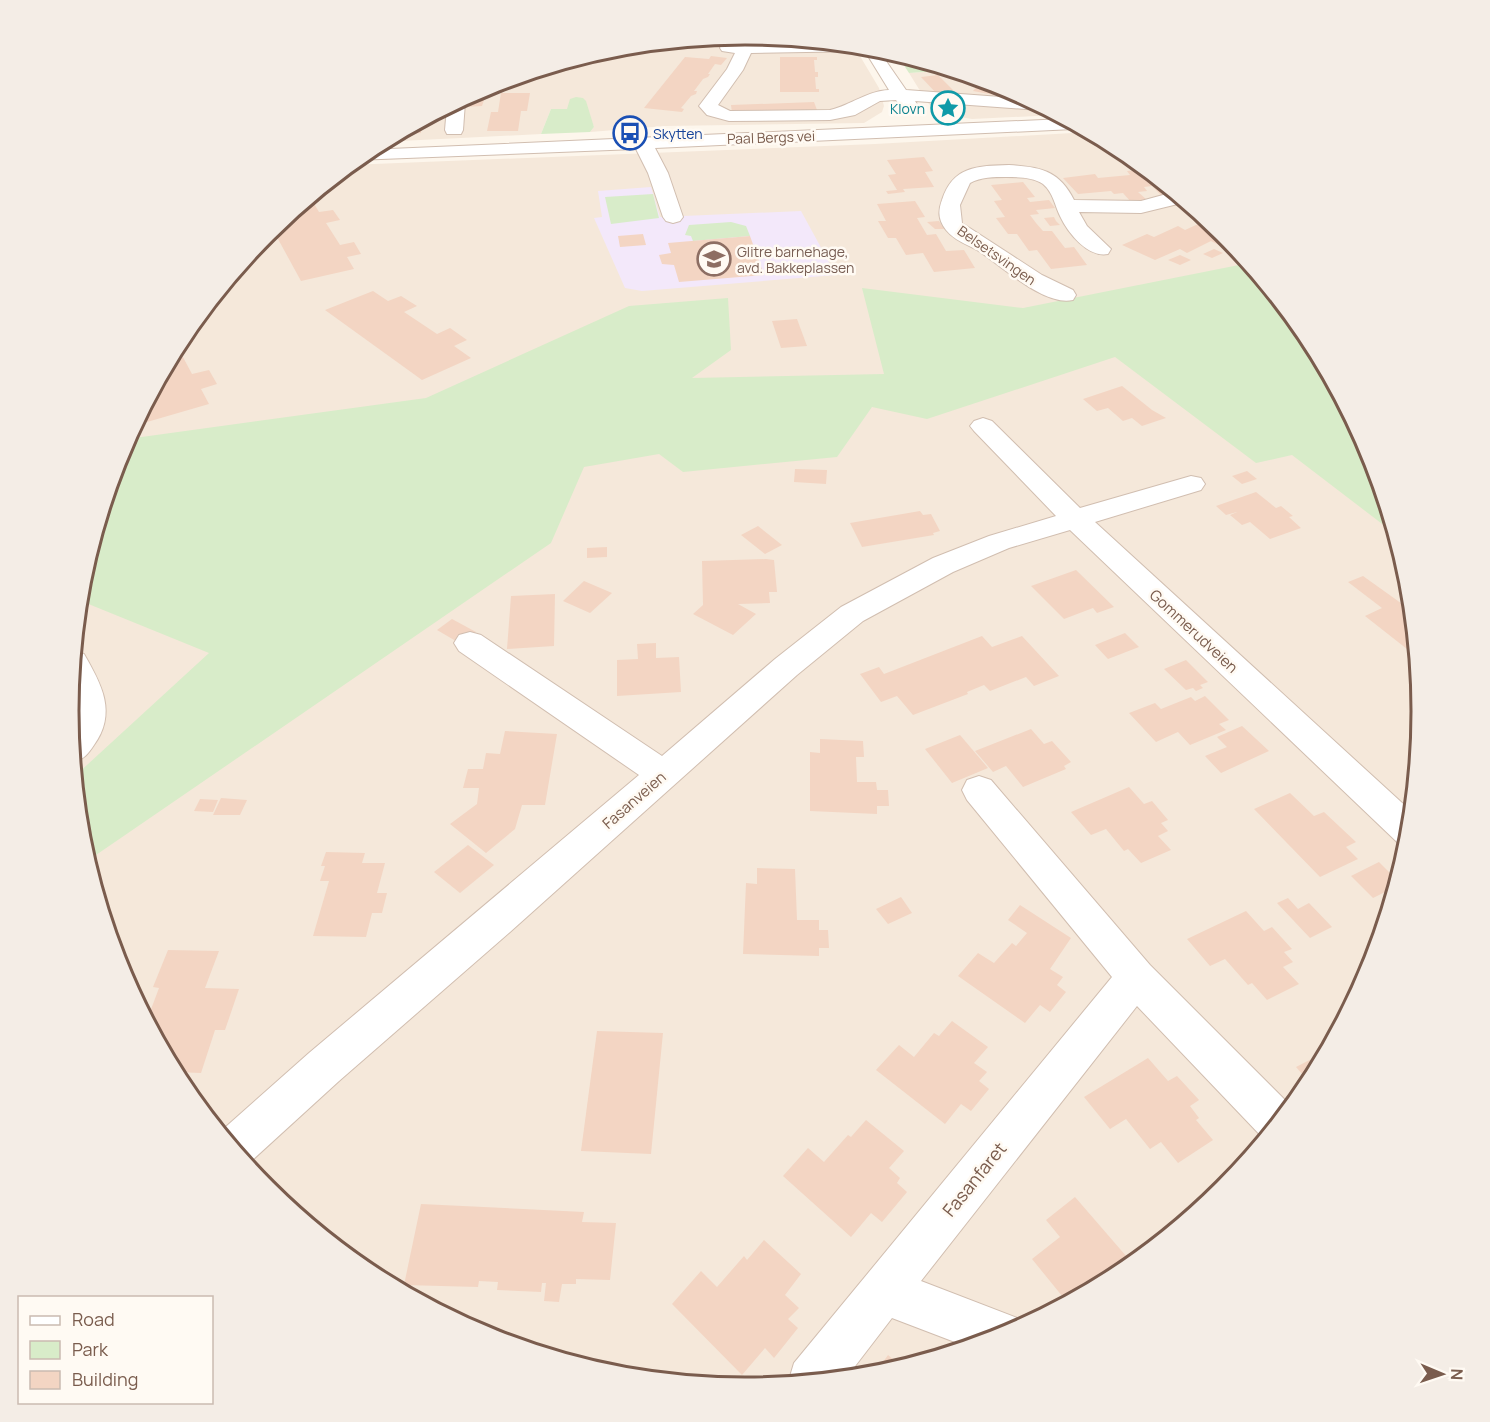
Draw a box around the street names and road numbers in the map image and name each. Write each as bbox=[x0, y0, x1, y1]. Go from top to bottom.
street label: Paal Bergs vei bbox=[727, 126, 815, 148]
street label: Belsetsvingen bbox=[954, 221, 1040, 289]
street label: Gommerudveien bbox=[1145, 584, 1243, 678]
street label: Fasanveien bbox=[598, 767, 670, 833]
street label: Fasanfaret bbox=[937, 1137, 1011, 1221]

